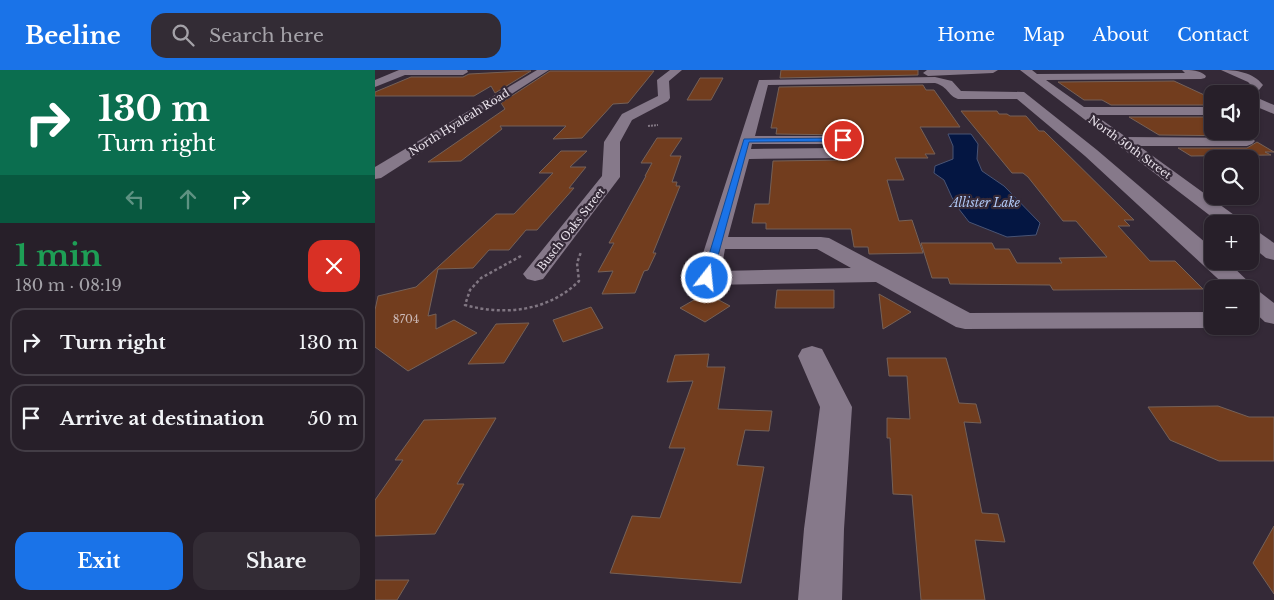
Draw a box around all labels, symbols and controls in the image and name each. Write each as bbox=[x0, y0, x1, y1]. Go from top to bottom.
search box bbox=[151, 13, 501, 58]
text: Beeline bbox=[25, 21, 121, 50]
icon: search bbox=[169, 21, 197, 49]
text: Search here bbox=[209, 24, 324, 47]
text: Home bbox=[937, 24, 995, 46]
text: Map bbox=[1023, 24, 1065, 46]
text: About bbox=[1093, 24, 1149, 46]
text: Contact bbox=[1177, 24, 1249, 46]
street label: North Hyaleah Road bbox=[406, 85, 512, 159]
map controls bbox=[1204, 85, 1259, 335]
button: sound bbox=[1204, 85, 1259, 140]
text: 130 m bbox=[98, 87, 210, 130]
icon: right bbox=[15, 90, 80, 155]
street label: North 50th Street bbox=[1086, 112, 1175, 182]
pin bbox=[822, 119, 864, 161]
icon: arrive bbox=[829, 126, 857, 154]
text: Turn right bbox=[98, 130, 216, 157]
button: search bbox=[1204, 150, 1259, 205]
street label: Busch Oaks Street bbox=[534, 184, 608, 273]
icon: left bbox=[121, 185, 149, 213]
icon: ahead bbox=[174, 185, 202, 213]
icon: right bbox=[227, 185, 255, 213]
water label: Allister Lake bbox=[948, 195, 1021, 210]
button: + bbox=[1204, 215, 1259, 270]
text: 1 min bbox=[15, 237, 102, 274]
button: close bbox=[308, 240, 360, 292]
position arrow bbox=[680, 251, 732, 303]
text: 180 m · 08:19 bbox=[15, 275, 122, 295]
button: − bbox=[1204, 280, 1259, 335]
house number: 8704 bbox=[393, 312, 419, 326]
icon: right bbox=[17, 328, 45, 356]
text: Turn right bbox=[60, 331, 166, 354]
text: 130 m bbox=[298, 331, 358, 354]
icon: arrive bbox=[17, 404, 45, 432]
text: Arrive at destination bbox=[60, 407, 264, 430]
text: 50 m bbox=[308, 407, 358, 430]
button: Exit bbox=[15, 532, 183, 590]
button: Share bbox=[193, 532, 360, 590]

